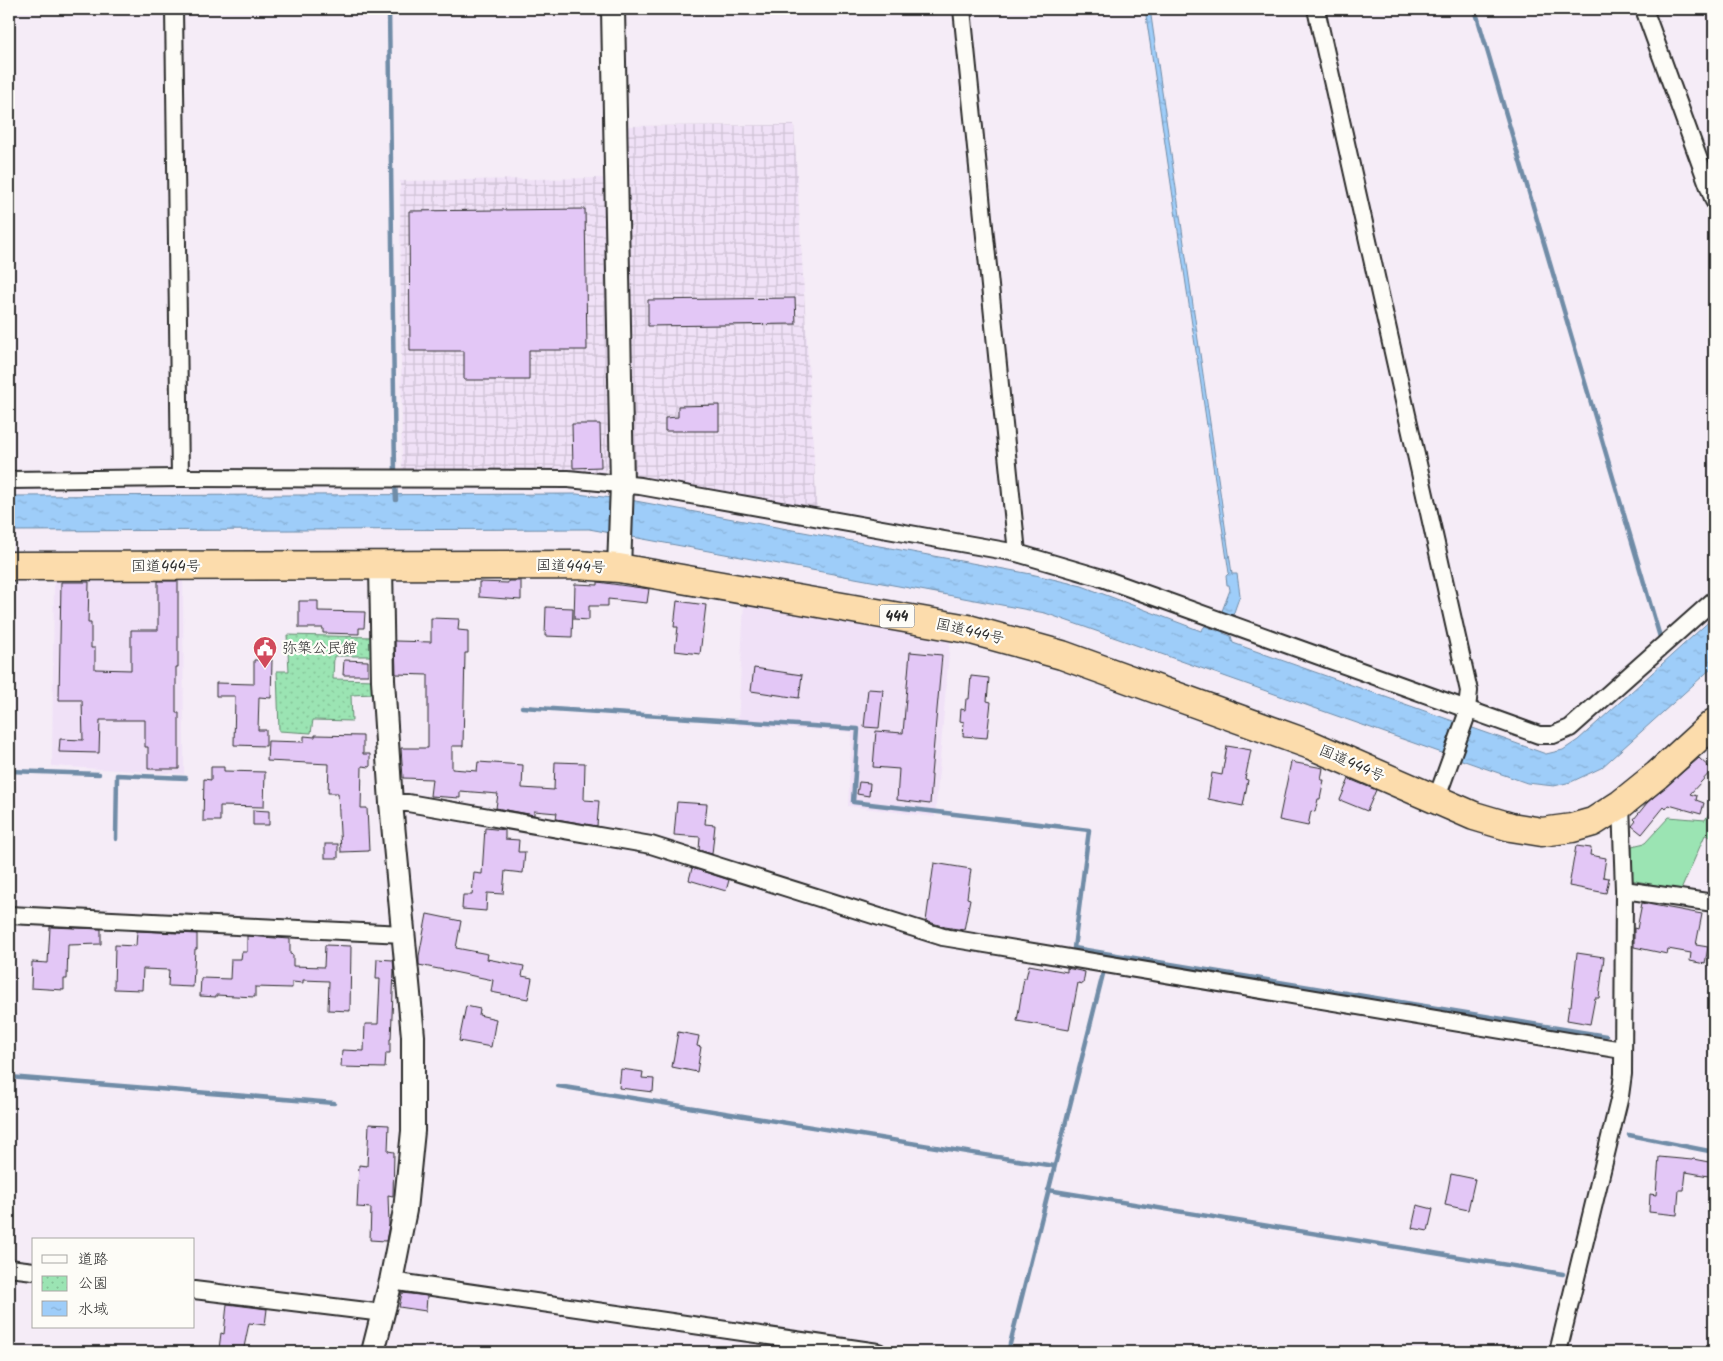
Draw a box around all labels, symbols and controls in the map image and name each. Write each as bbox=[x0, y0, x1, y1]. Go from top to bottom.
street label: 国道444号 bbox=[536, 554, 606, 580]
street label: 国道444号 bbox=[131, 555, 201, 579]
road number: 444 bbox=[880, 604, 914, 628]
street label: 国道444号 bbox=[933, 612, 1006, 652]
public building icon: 弥築公民館 bbox=[252, 635, 278, 669]
place label: 弥築公民館 bbox=[282, 637, 357, 661]
street label: 国道444号 bbox=[1315, 739, 1388, 789]
legend bbox=[32, 1238, 195, 1328]
text: 道路 bbox=[78, 1248, 108, 1272]
text: 公園 bbox=[78, 1272, 108, 1296]
text: 水域 bbox=[78, 1298, 108, 1322]

